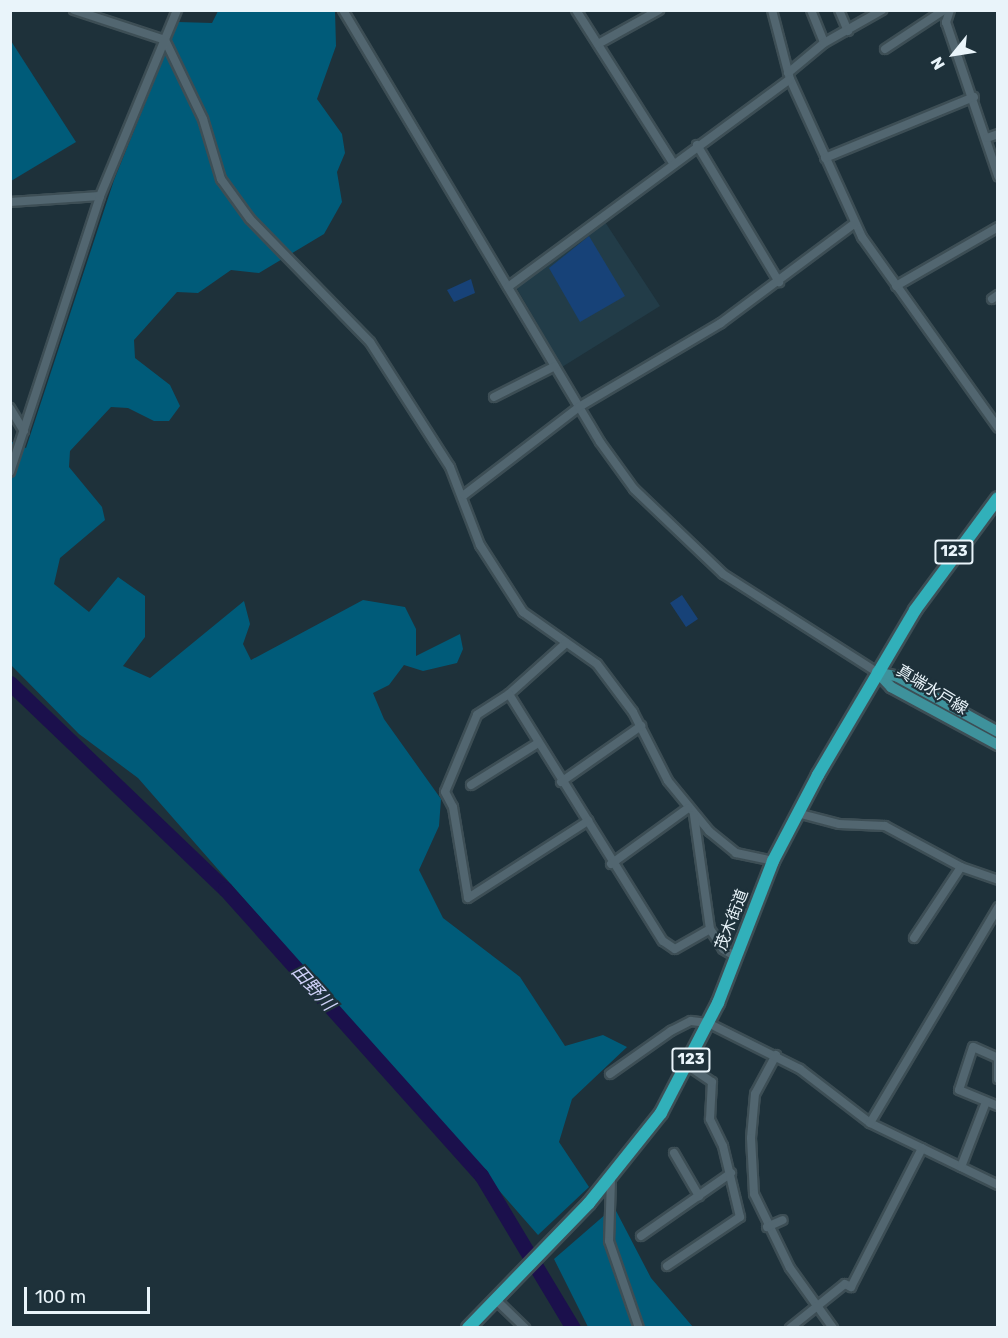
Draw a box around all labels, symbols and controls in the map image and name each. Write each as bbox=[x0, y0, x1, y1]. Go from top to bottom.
north arrow bbox=[924, 24, 984, 84]
text: N bbox=[927, 54, 949, 73]
road number: 123 bbox=[933, 540, 975, 564]
street label: 真端水戸線 bbox=[893, 661, 971, 719]
street label: 茂木街道 bbox=[712, 887, 752, 953]
water label: 田野川 bbox=[287, 961, 339, 1015]
road number: 123 bbox=[670, 1048, 712, 1072]
scale bar bbox=[27, 1275, 153, 1313]
text: 100 m bbox=[35, 1286, 86, 1308]

